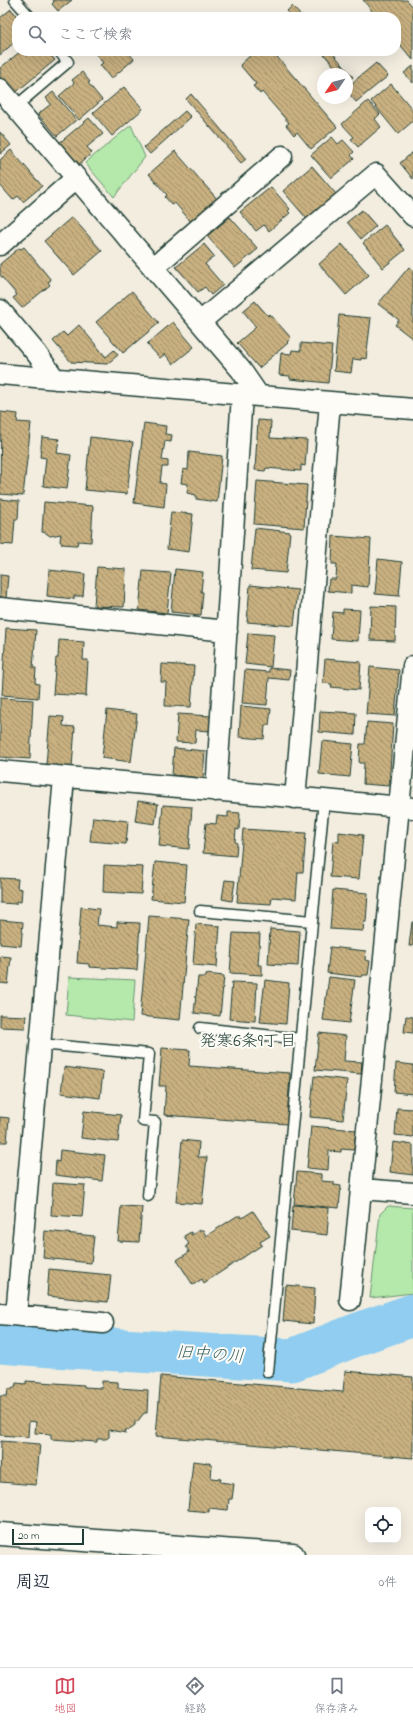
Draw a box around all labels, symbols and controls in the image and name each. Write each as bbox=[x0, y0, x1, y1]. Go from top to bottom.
search box bbox=[12, 12, 401, 56]
icon: search bbox=[26, 23, 48, 45]
text: ここで検索 bbox=[58, 24, 133, 46]
north arrow bbox=[317, 68, 353, 104]
district label: 発寒6条9丁目 bbox=[199, 1029, 297, 1054]
water label: 旧中の川 bbox=[175, 1340, 245, 1370]
map controls bbox=[365, 1507, 401, 1543]
button: locate bbox=[365, 1507, 401, 1543]
scale bar bbox=[12, 1527, 84, 1546]
text: 20 m bbox=[18, 1528, 40, 1544]
text: 周辺 bbox=[16, 1570, 50, 1595]
text: 0件 bbox=[378, 1573, 397, 1592]
tab: 地図 bbox=[54, 1675, 76, 1717]
tab: 経路 bbox=[184, 1675, 206, 1717]
tab: 保存済み bbox=[315, 1675, 359, 1717]

